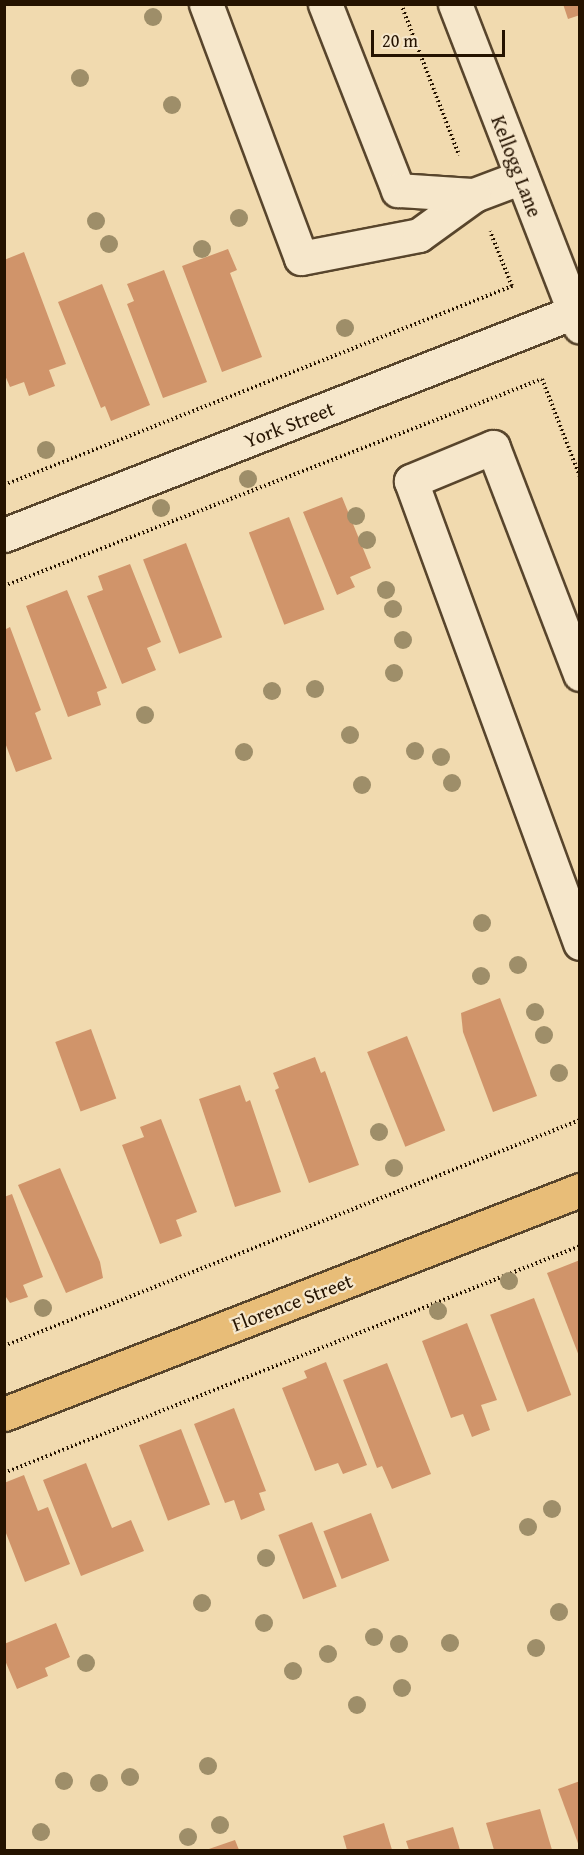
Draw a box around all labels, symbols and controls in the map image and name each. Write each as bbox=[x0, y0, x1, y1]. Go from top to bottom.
scale bar bbox=[374, 18, 508, 56]
text: 20 m bbox=[382, 27, 418, 54]
street label: Kellogg Lane bbox=[487, 112, 547, 220]
street label: York Street bbox=[241, 396, 337, 452]
street label: Florence Street bbox=[228, 1268, 356, 1336]

